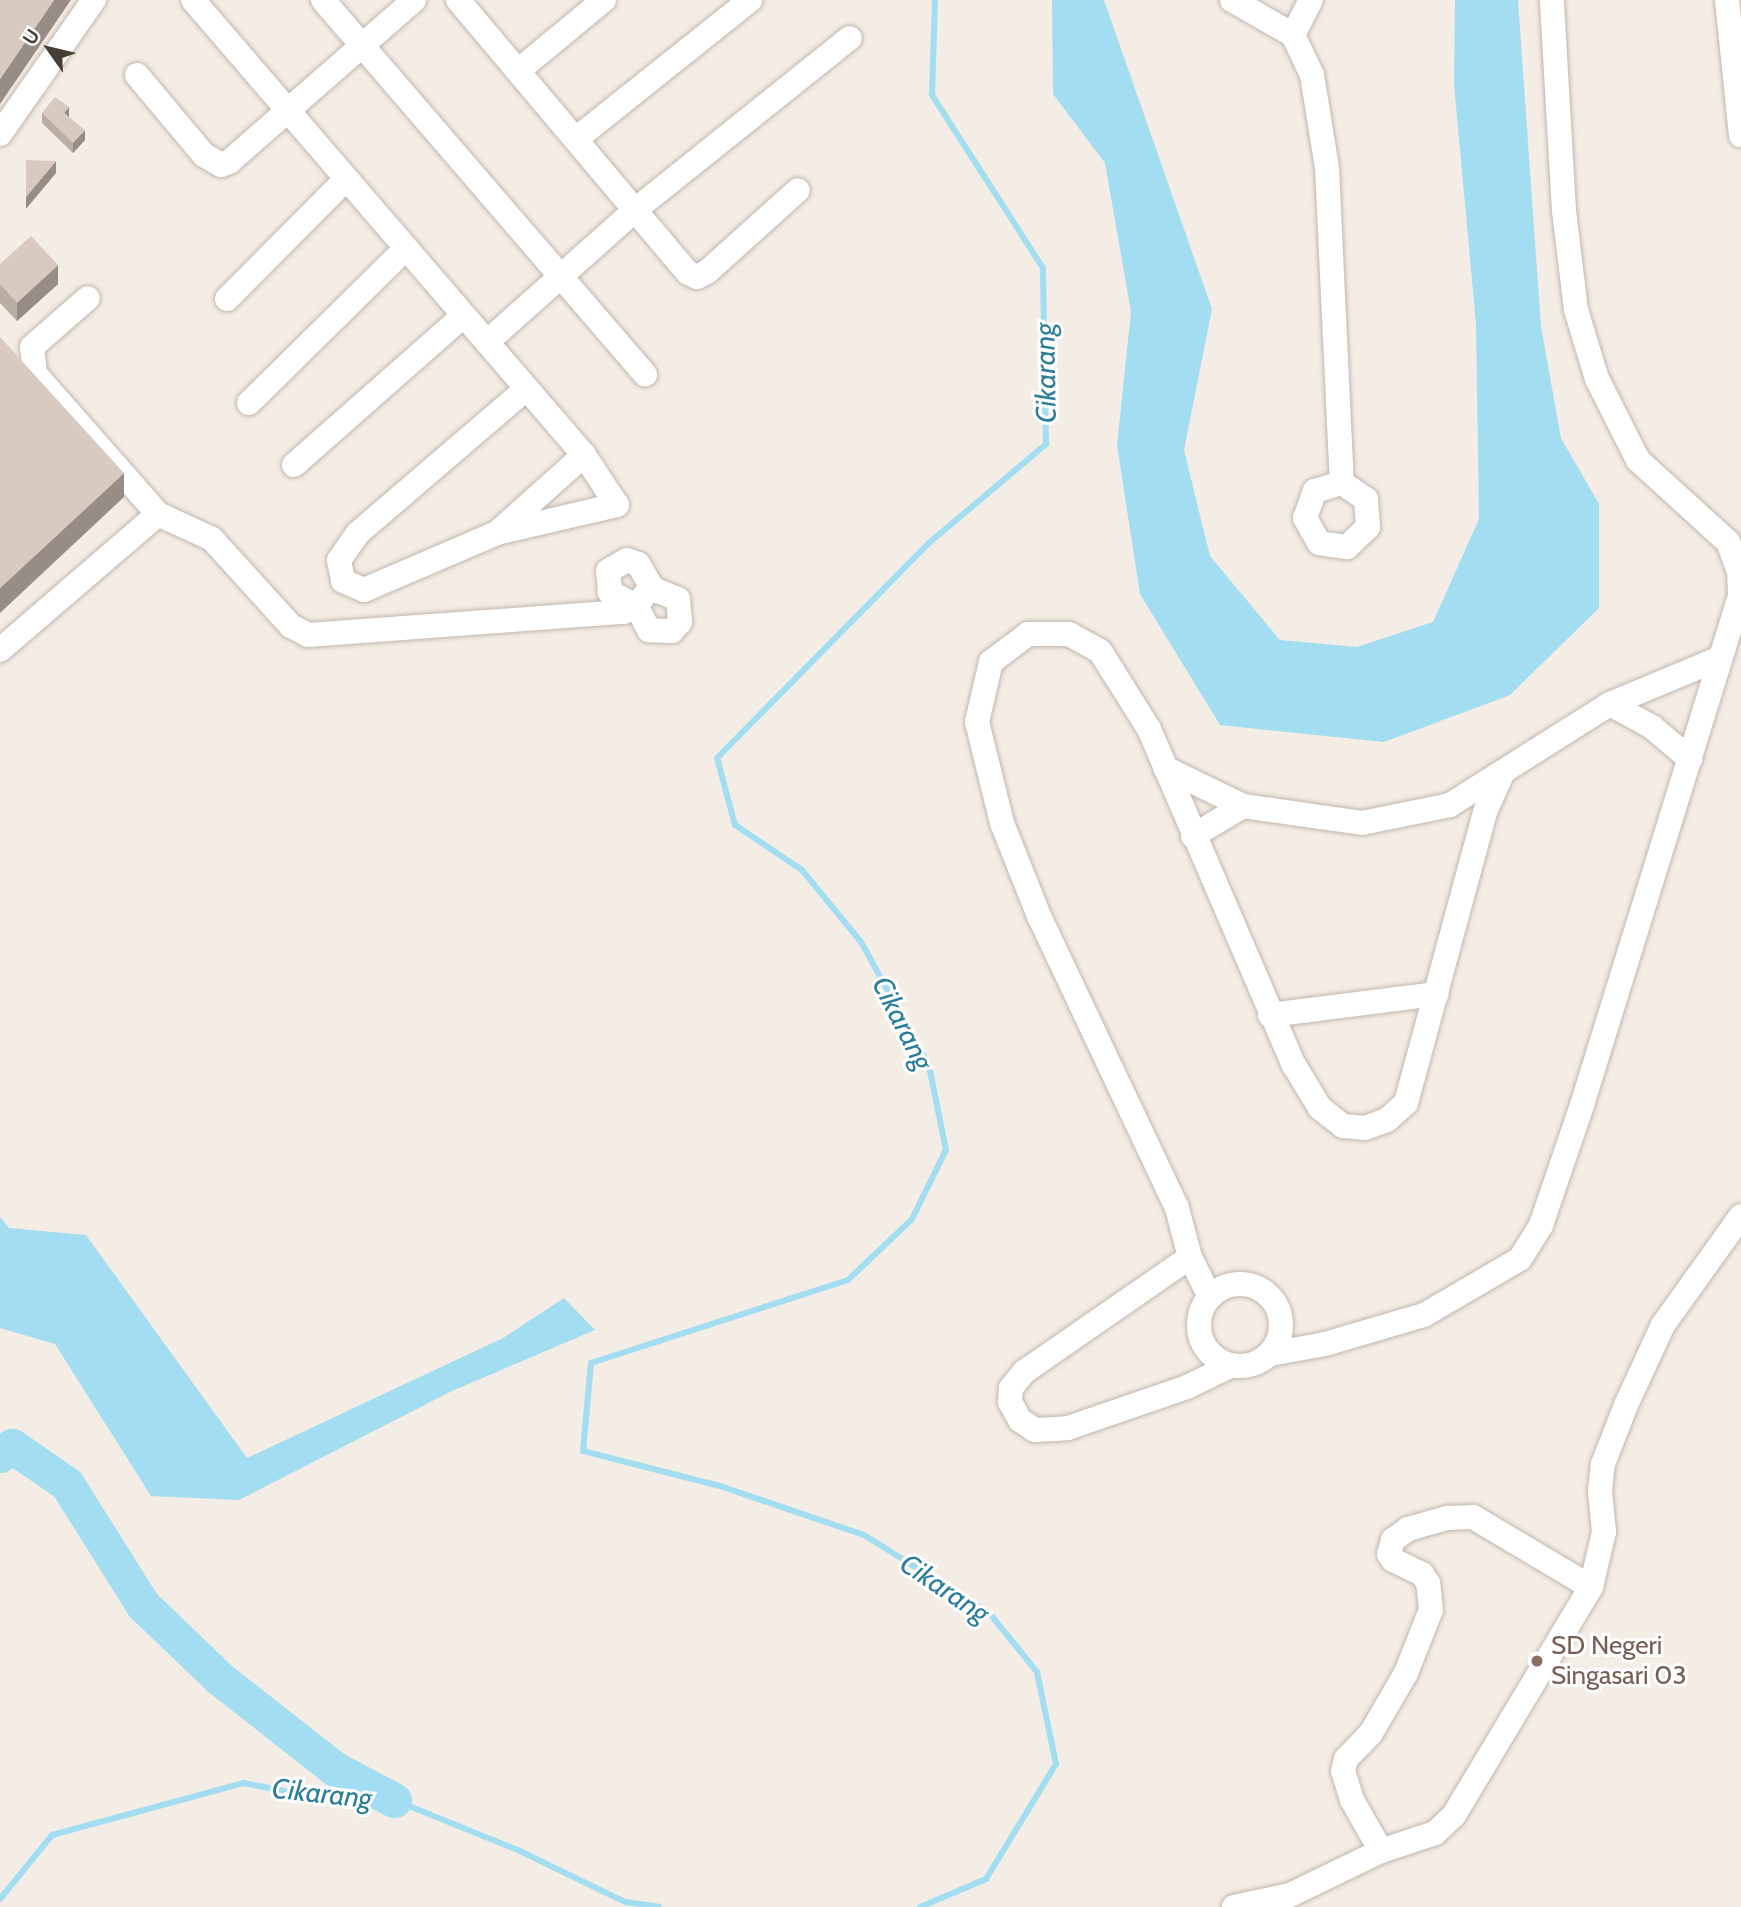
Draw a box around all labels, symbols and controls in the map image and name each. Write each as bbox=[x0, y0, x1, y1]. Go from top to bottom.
north arrow bbox=[14, 14, 84, 84]
text: U bbox=[18, 25, 45, 49]
water label: Cikarang bbox=[1027, 323, 1063, 423]
water label: Cikarang bbox=[865, 971, 941, 1075]
water label: Cikarang bbox=[894, 1546, 996, 1630]
place label: SD Negeri Singasari 03 bbox=[1551, 1630, 1687, 1692]
marker: SD Negeri Singasari 03 bbox=[1529, 1653, 1545, 1669]
water label: Cikarang bbox=[270, 1771, 374, 1815]

